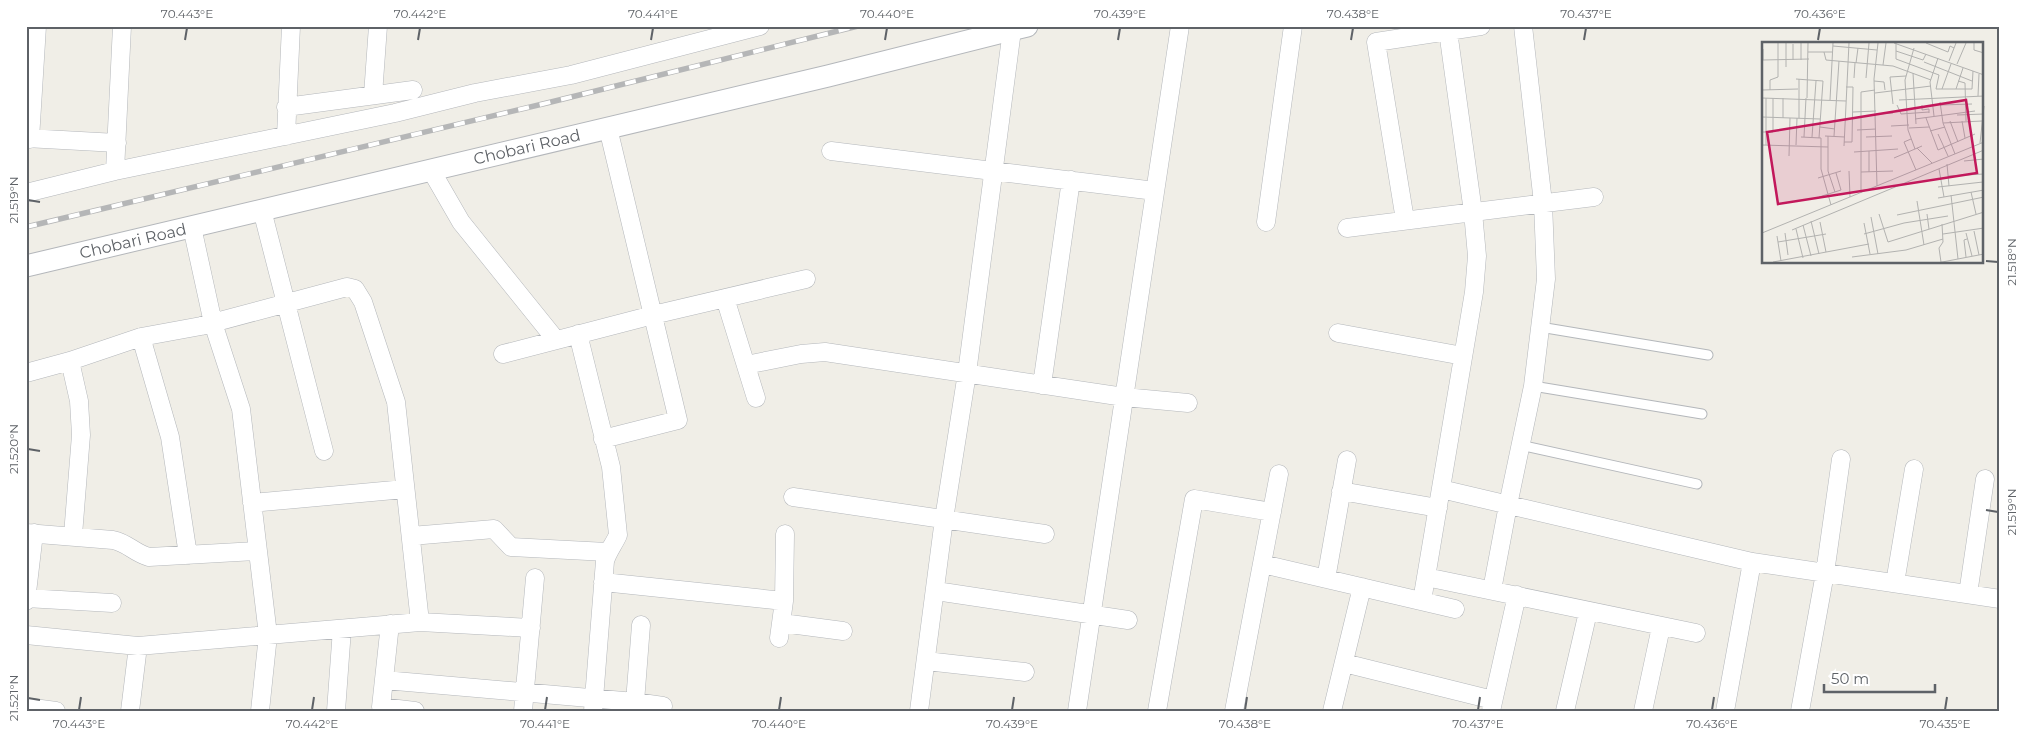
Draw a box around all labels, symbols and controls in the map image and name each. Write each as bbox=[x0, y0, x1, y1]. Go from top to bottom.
text: 70.443°E bbox=[161, 6, 213, 21]
text: 70.442°E bbox=[394, 6, 446, 21]
text: 70.441°E bbox=[628, 6, 678, 21]
text: 70.440°E bbox=[860, 6, 914, 21]
text: 70.439°E bbox=[1094, 6, 1146, 21]
text: 70.438°E bbox=[1327, 6, 1379, 21]
text: 70.437°E bbox=[1560, 6, 1612, 21]
text: 70.436°E bbox=[1794, 6, 1846, 21]
inset map bbox=[1762, 42, 1984, 264]
street label: Chobari Road bbox=[472, 125, 582, 169]
text: 21.519°N bbox=[6, 177, 21, 223]
street label: Chobari Road bbox=[78, 219, 188, 263]
text: 21.518°N bbox=[2004, 238, 2019, 286]
text: 21.520°N bbox=[6, 424, 21, 474]
text: 21.519°N bbox=[2004, 489, 2019, 535]
scale bar bbox=[1824, 662, 1935, 694]
text: 50 m bbox=[1831, 669, 1869, 688]
text: 21.521°N bbox=[6, 675, 21, 721]
text: 70.443°E bbox=[53, 716, 105, 731]
text: 70.442°E bbox=[286, 716, 338, 731]
text: 70.441°E bbox=[520, 716, 570, 731]
text: 70.440°E bbox=[752, 716, 806, 731]
text: 70.439°E bbox=[986, 716, 1038, 731]
text: 70.438°E bbox=[1219, 716, 1271, 731]
text: 70.437°E bbox=[1452, 716, 1504, 731]
text: 70.436°E bbox=[1686, 716, 1738, 731]
text: 70.435°E bbox=[1919, 716, 1971, 731]

